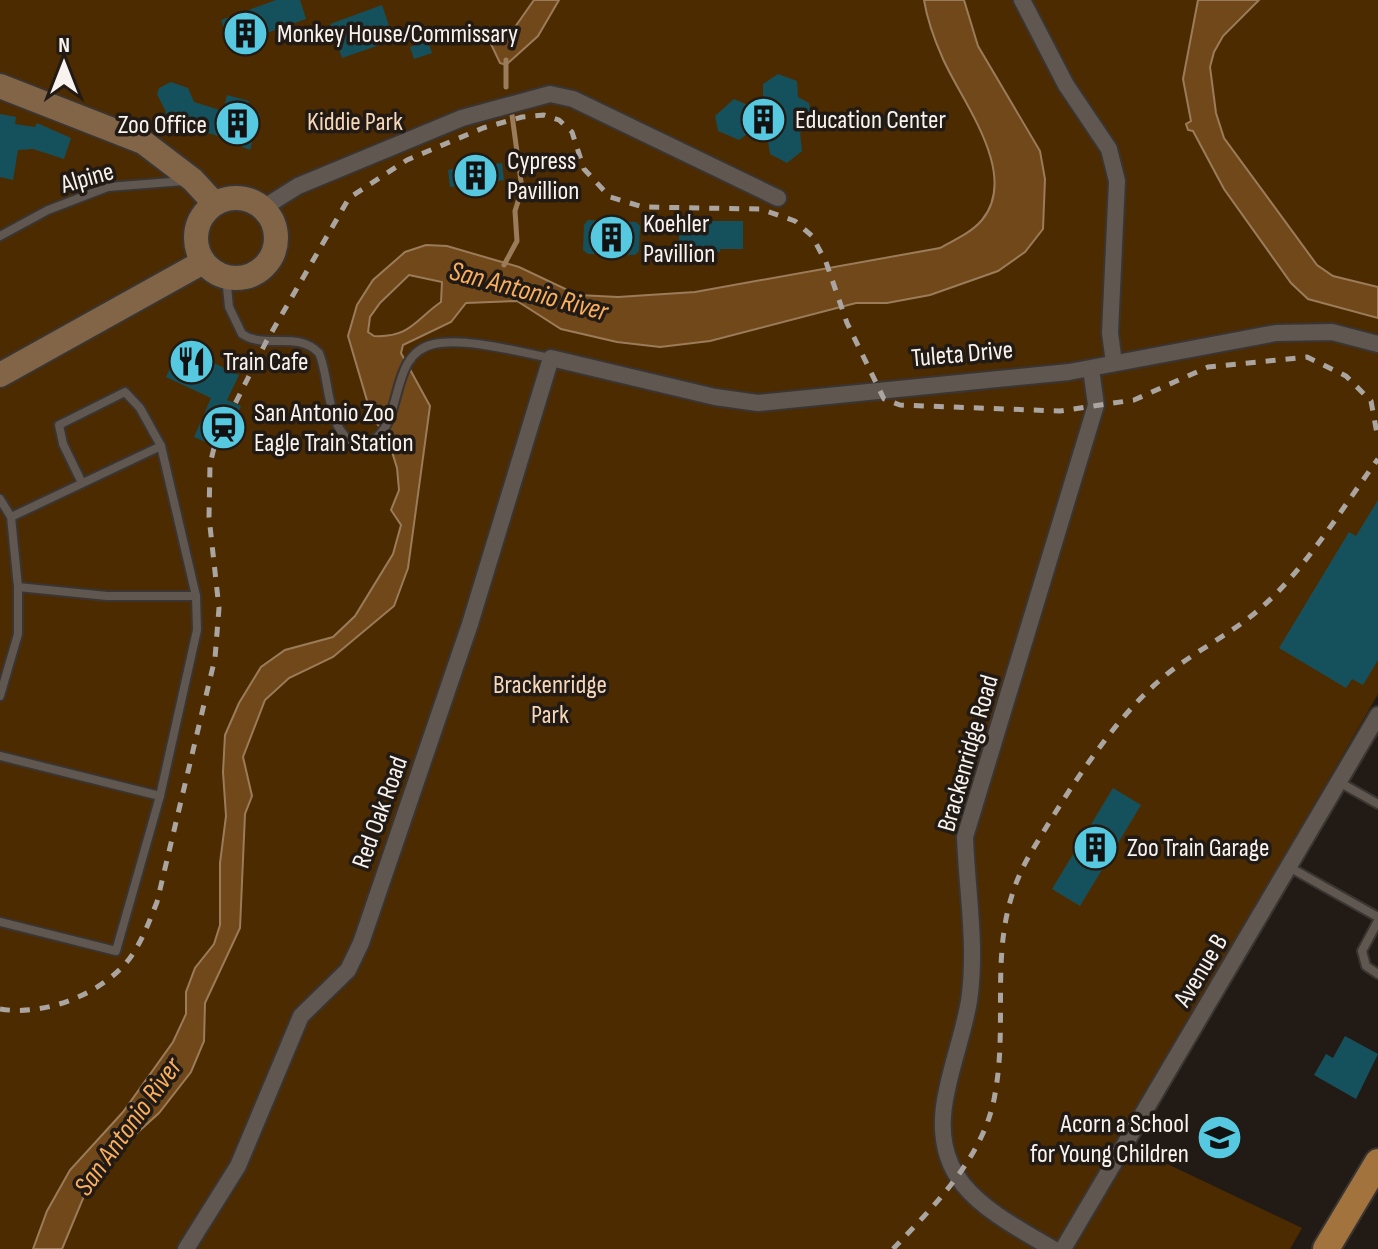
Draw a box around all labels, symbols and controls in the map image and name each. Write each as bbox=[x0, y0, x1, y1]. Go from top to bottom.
building icon: Monkey House/Commissary bbox=[222, 9, 270, 57]
place label: Monkey House/Commissary bbox=[277, 19, 518, 50]
north arrow bbox=[24, 24, 104, 104]
text: N bbox=[58, 32, 70, 59]
building icon: Education Center bbox=[740, 95, 788, 143]
building icon: Zoo Office bbox=[214, 100, 262, 148]
place label: Education Center bbox=[795, 105, 946, 136]
park label: Kiddie Park bbox=[307, 107, 403, 138]
place label: Zoo Office bbox=[118, 110, 207, 141]
place label: Cypress Pavillion bbox=[507, 146, 579, 207]
building icon: Cypress Pavillion bbox=[452, 151, 500, 199]
street label: Alpine bbox=[56, 156, 117, 201]
place label: Koehler Pavillion bbox=[643, 209, 715, 270]
building icon: Koehler Pavillion bbox=[588, 214, 636, 262]
water label: San Antonio River bbox=[446, 255, 612, 329]
street label: Tuleta Drive bbox=[910, 335, 1014, 374]
restaurant icon: Train Cafe bbox=[168, 337, 216, 385]
place label: Train Cafe bbox=[223, 347, 308, 378]
place label: San Antonio Zoo Eagle Train Station bbox=[254, 398, 414, 459]
station icon: San Antonio Zoo Eagle Train Station bbox=[199, 403, 247, 451]
park label: Brackenridge Park bbox=[493, 670, 607, 731]
street label: Brackenridge Road bbox=[931, 672, 1006, 835]
street label: Red Oak Road bbox=[346, 752, 415, 873]
building icon: Zoo Train Garage bbox=[1072, 823, 1120, 871]
place label: Zoo Train Garage bbox=[1127, 833, 1269, 864]
street label: Avenue B bbox=[1167, 929, 1235, 1014]
water label: San Antonio River bbox=[67, 1051, 190, 1202]
place label: Acorn a School for Young Children bbox=[1030, 1109, 1189, 1170]
school or university icon: Acorn a School for Young Children bbox=[1196, 1114, 1244, 1162]

